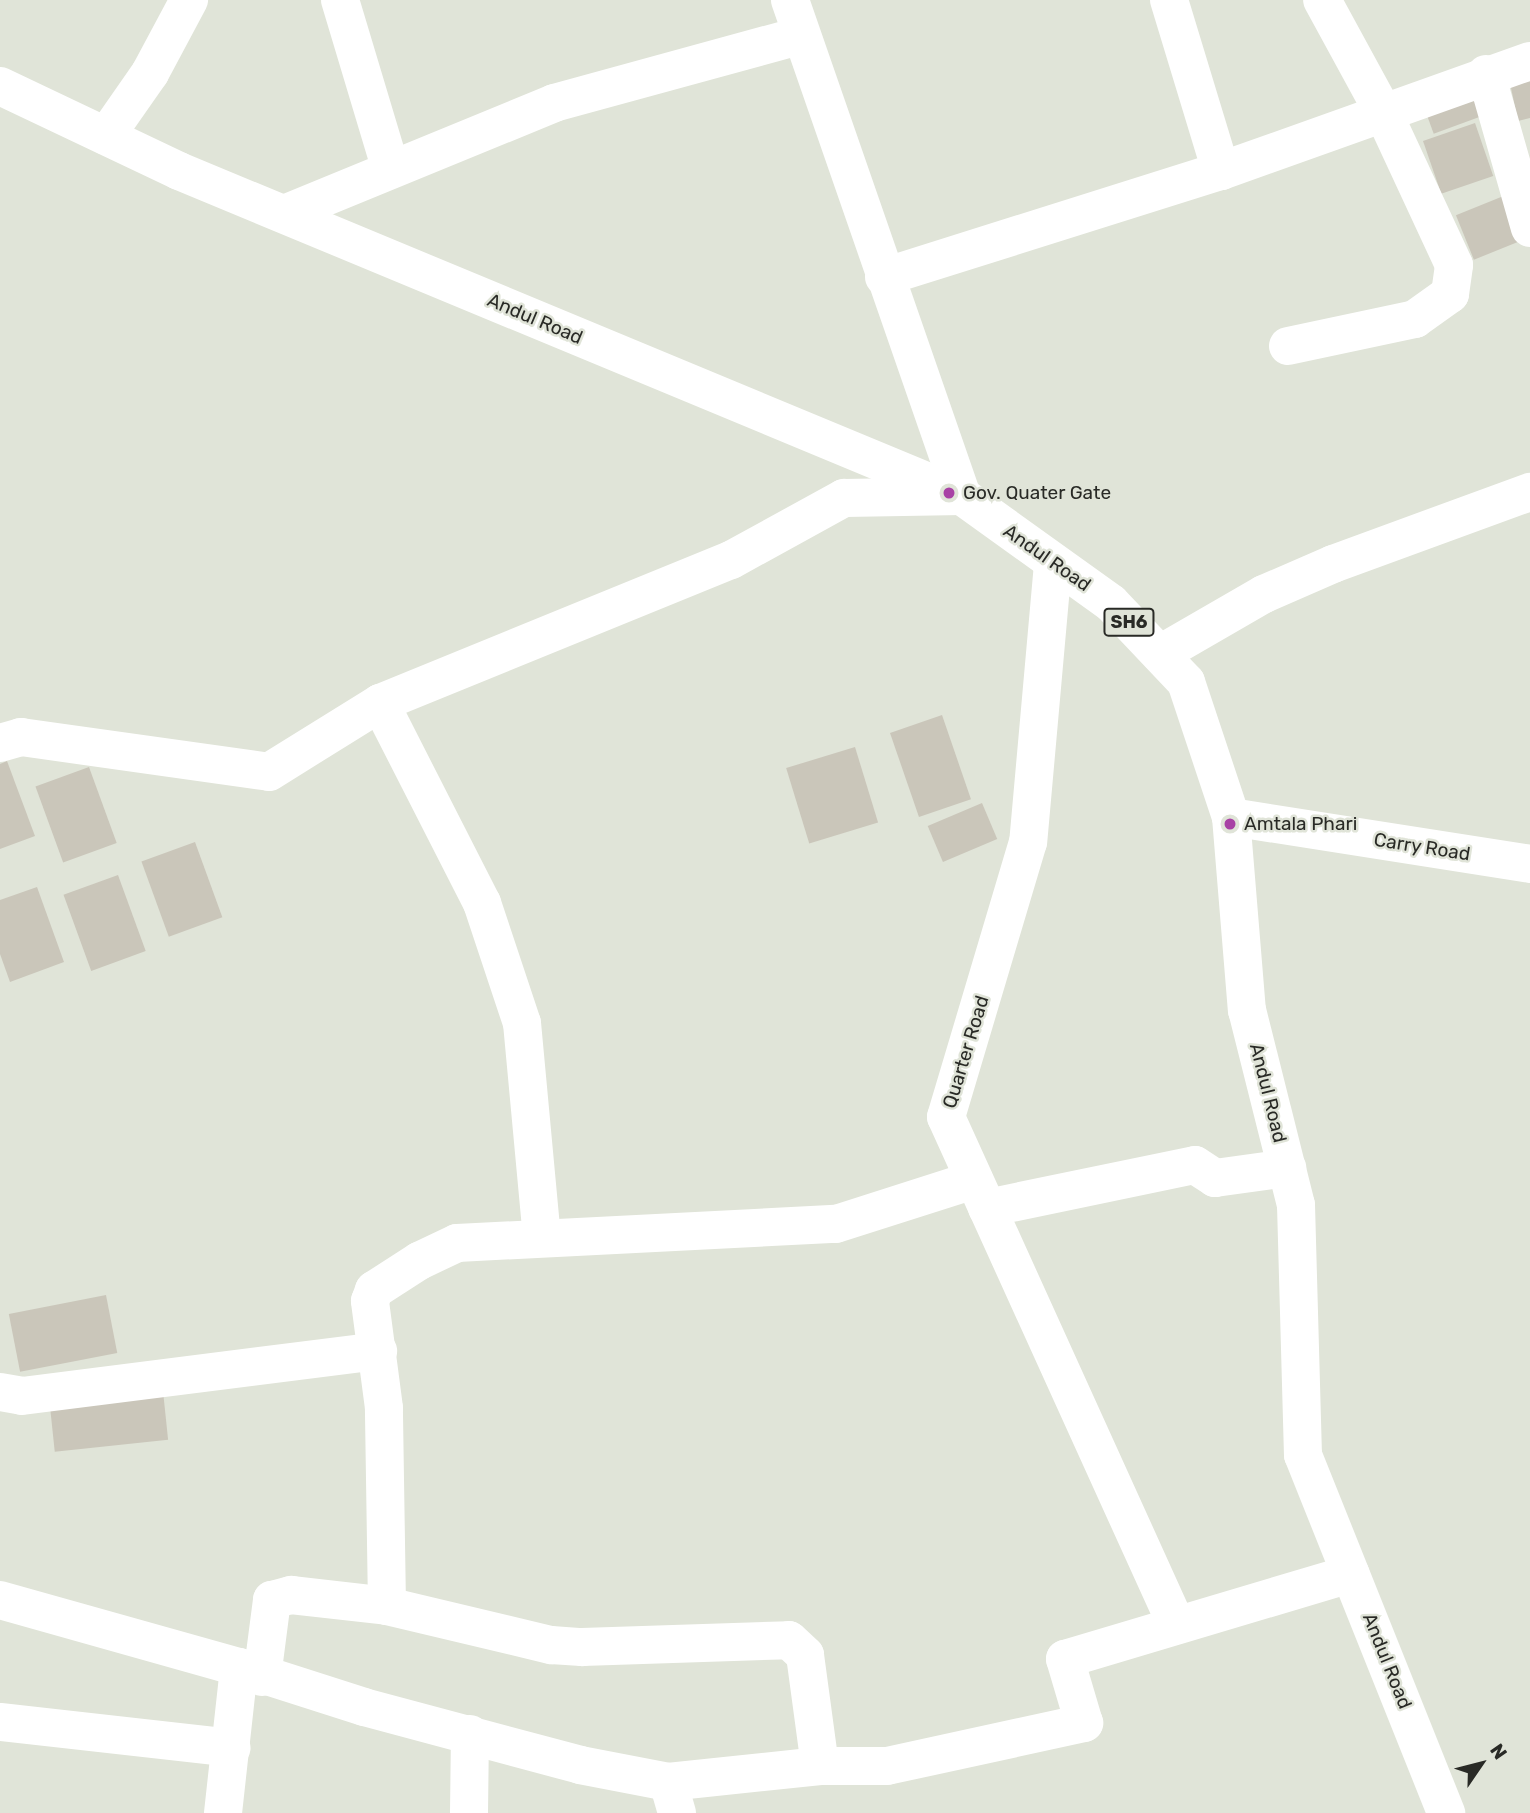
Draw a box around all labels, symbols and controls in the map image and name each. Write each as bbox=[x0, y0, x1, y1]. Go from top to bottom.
street label: Andul Road bbox=[484, 289, 586, 349]
place label: Gov. Quater Gate bbox=[963, 482, 1111, 504]
marker: Gov. Quater Gate bbox=[941, 485, 957, 501]
street label: Andul Road bbox=[999, 520, 1095, 596]
road number: SH6 bbox=[1103, 608, 1155, 636]
place label: Amtala Phari bbox=[1244, 813, 1357, 835]
marker: Amtala Phari bbox=[1222, 816, 1238, 832]
street label: Carry Road bbox=[1372, 828, 1472, 866]
street label: Quarter Road bbox=[938, 993, 994, 1111]
street label: Andul Road bbox=[1245, 1041, 1291, 1145]
street label: Andul Road bbox=[1357, 1610, 1417, 1712]
north arrow bbox=[1446, 1729, 1516, 1799]
text: N bbox=[1485, 1739, 1512, 1764]

